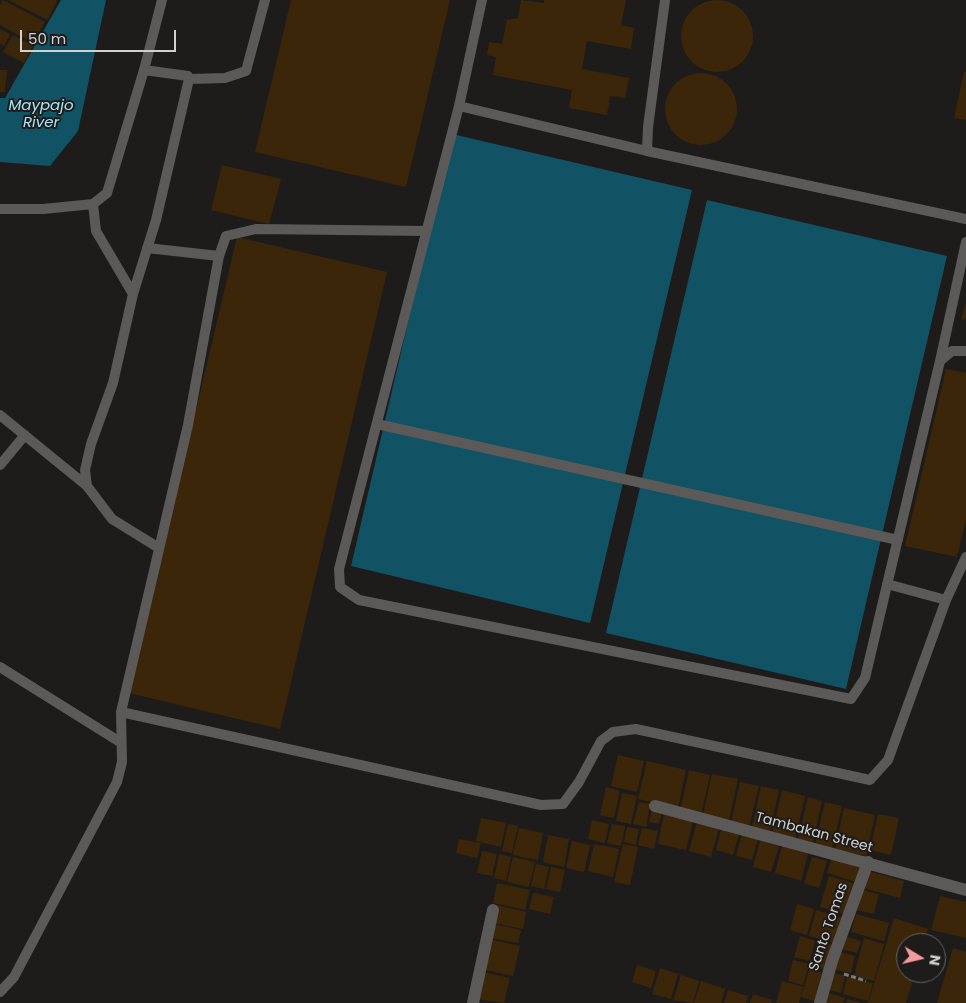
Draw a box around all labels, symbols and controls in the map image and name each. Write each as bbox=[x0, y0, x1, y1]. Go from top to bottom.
scale bar bbox=[22, 20, 179, 52]
text: 50 m bbox=[28, 28, 66, 49]
water label: Maypajo River bbox=[8, 97, 74, 132]
street label: Tambakan Street bbox=[754, 809, 874, 857]
street label: Santo Tomas bbox=[806, 881, 852, 973]
north arrow bbox=[896, 933, 946, 983]
text: N bbox=[924, 953, 946, 967]

